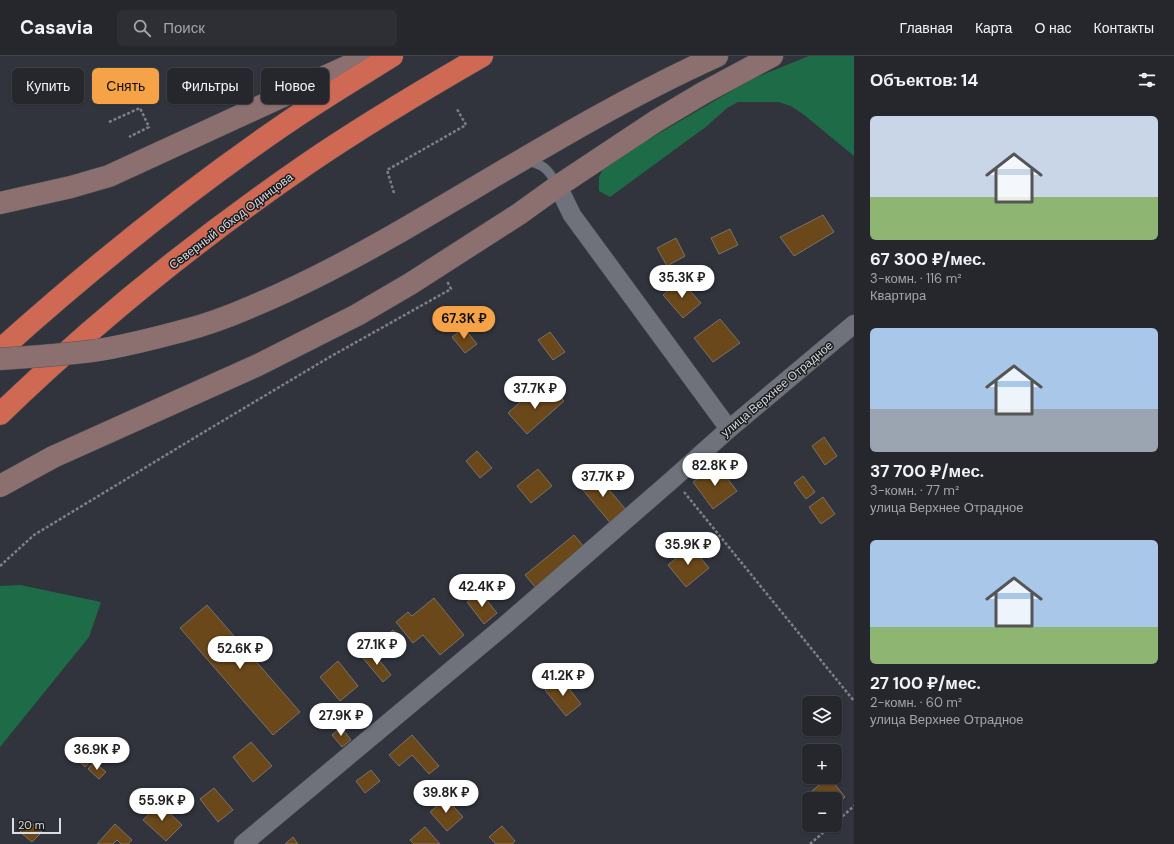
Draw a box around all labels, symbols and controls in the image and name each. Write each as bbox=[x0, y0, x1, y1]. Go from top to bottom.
search box bbox=[117, 10, 397, 46]
text: Casavia bbox=[20, 15, 93, 40]
icon: search bbox=[131, 17, 153, 39]
text: Поиск bbox=[163, 18, 205, 38]
text: Главная bbox=[900, 19, 953, 37]
text: Карта bbox=[975, 19, 1012, 37]
text: О нас bbox=[1034, 19, 1072, 37]
text: Контакты bbox=[1094, 19, 1154, 37]
chip: Купить bbox=[12, 68, 84, 104]
chip: Снять bbox=[92, 68, 159, 104]
chip: Фильтры bbox=[167, 68, 253, 104]
chip: Новое bbox=[261, 68, 329, 104]
text: Объектов: 14 bbox=[870, 69, 978, 91]
icon: filters bbox=[1136, 69, 1158, 91]
icon: home bbox=[978, 142, 1050, 214]
street label: Северный обход Одинцова bbox=[166, 169, 297, 273]
text: 67 300 ₽/мес. bbox=[870, 248, 986, 270]
pin: 35.3K ₽ bbox=[645, 265, 719, 299]
text: 35.3K ₽ bbox=[658, 269, 706, 286]
text: 3-комн. · 116 m² bbox=[870, 270, 962, 287]
text: Квартира bbox=[870, 287, 926, 304]
pin: 67.3K ₽ bbox=[427, 306, 501, 340]
text: 67.3K ₽ bbox=[441, 310, 487, 327]
street label: улица Верхнее Отрадное bbox=[718, 337, 837, 441]
icon: home bbox=[978, 354, 1050, 426]
pin: 37.7K ₽ bbox=[498, 376, 572, 410]
text: 37.7K ₽ bbox=[513, 380, 557, 397]
pin: 82.8K ₽ bbox=[678, 453, 752, 487]
text: 82.8K ₽ bbox=[691, 457, 739, 474]
text: 37 700 ₽/мес. bbox=[870, 460, 984, 482]
pin: 37.7K ₽ bbox=[566, 464, 640, 498]
text: 37.7K ₽ bbox=[581, 468, 625, 485]
text: 3-комн. · 77 m² bbox=[870, 482, 959, 499]
text: улица Верхнее Отрадное bbox=[870, 499, 1024, 516]
pin: 35.9K ₽ bbox=[651, 532, 725, 566]
text: 35.9K ₽ bbox=[664, 536, 712, 553]
icon: home bbox=[978, 566, 1050, 638]
pin: 42.4K ₽ bbox=[445, 574, 519, 608]
text: 42.4K ₽ bbox=[458, 578, 506, 595]
pin: 27.1K ₽ bbox=[340, 632, 414, 666]
pin: 52.6K ₽ bbox=[203, 636, 277, 670]
text: 27.1K ₽ bbox=[356, 636, 398, 653]
text: 52.6K ₽ bbox=[217, 640, 263, 657]
pin: 41.2K ₽ bbox=[526, 663, 600, 697]
text: 41.2K ₽ bbox=[541, 667, 585, 684]
text: 27 100 ₽/мес. bbox=[870, 672, 981, 694]
text: 2-комн. · 60 m² bbox=[870, 694, 962, 711]
map controls bbox=[802, 696, 842, 832]
button: layers bbox=[802, 696, 842, 736]
pin: 27.9K ₽ bbox=[304, 703, 378, 737]
text: 27.9K ₽ bbox=[319, 707, 363, 724]
text: улица Верхнее Отрадное bbox=[870, 711, 1024, 728]
pin: 36.9K ₽ bbox=[60, 737, 134, 771]
text: 36.9K ₽ bbox=[74, 741, 120, 758]
button: + bbox=[802, 744, 842, 784]
pin: 39.8K ₽ bbox=[409, 780, 483, 814]
text: 39.8K ₽ bbox=[423, 784, 469, 801]
pin: 55.9K ₽ bbox=[125, 788, 199, 822]
text: 55.9K ₽ bbox=[138, 792, 186, 809]
button: − bbox=[802, 792, 842, 832]
scale bar bbox=[12, 816, 61, 835]
text: 20 m bbox=[18, 818, 44, 832]

